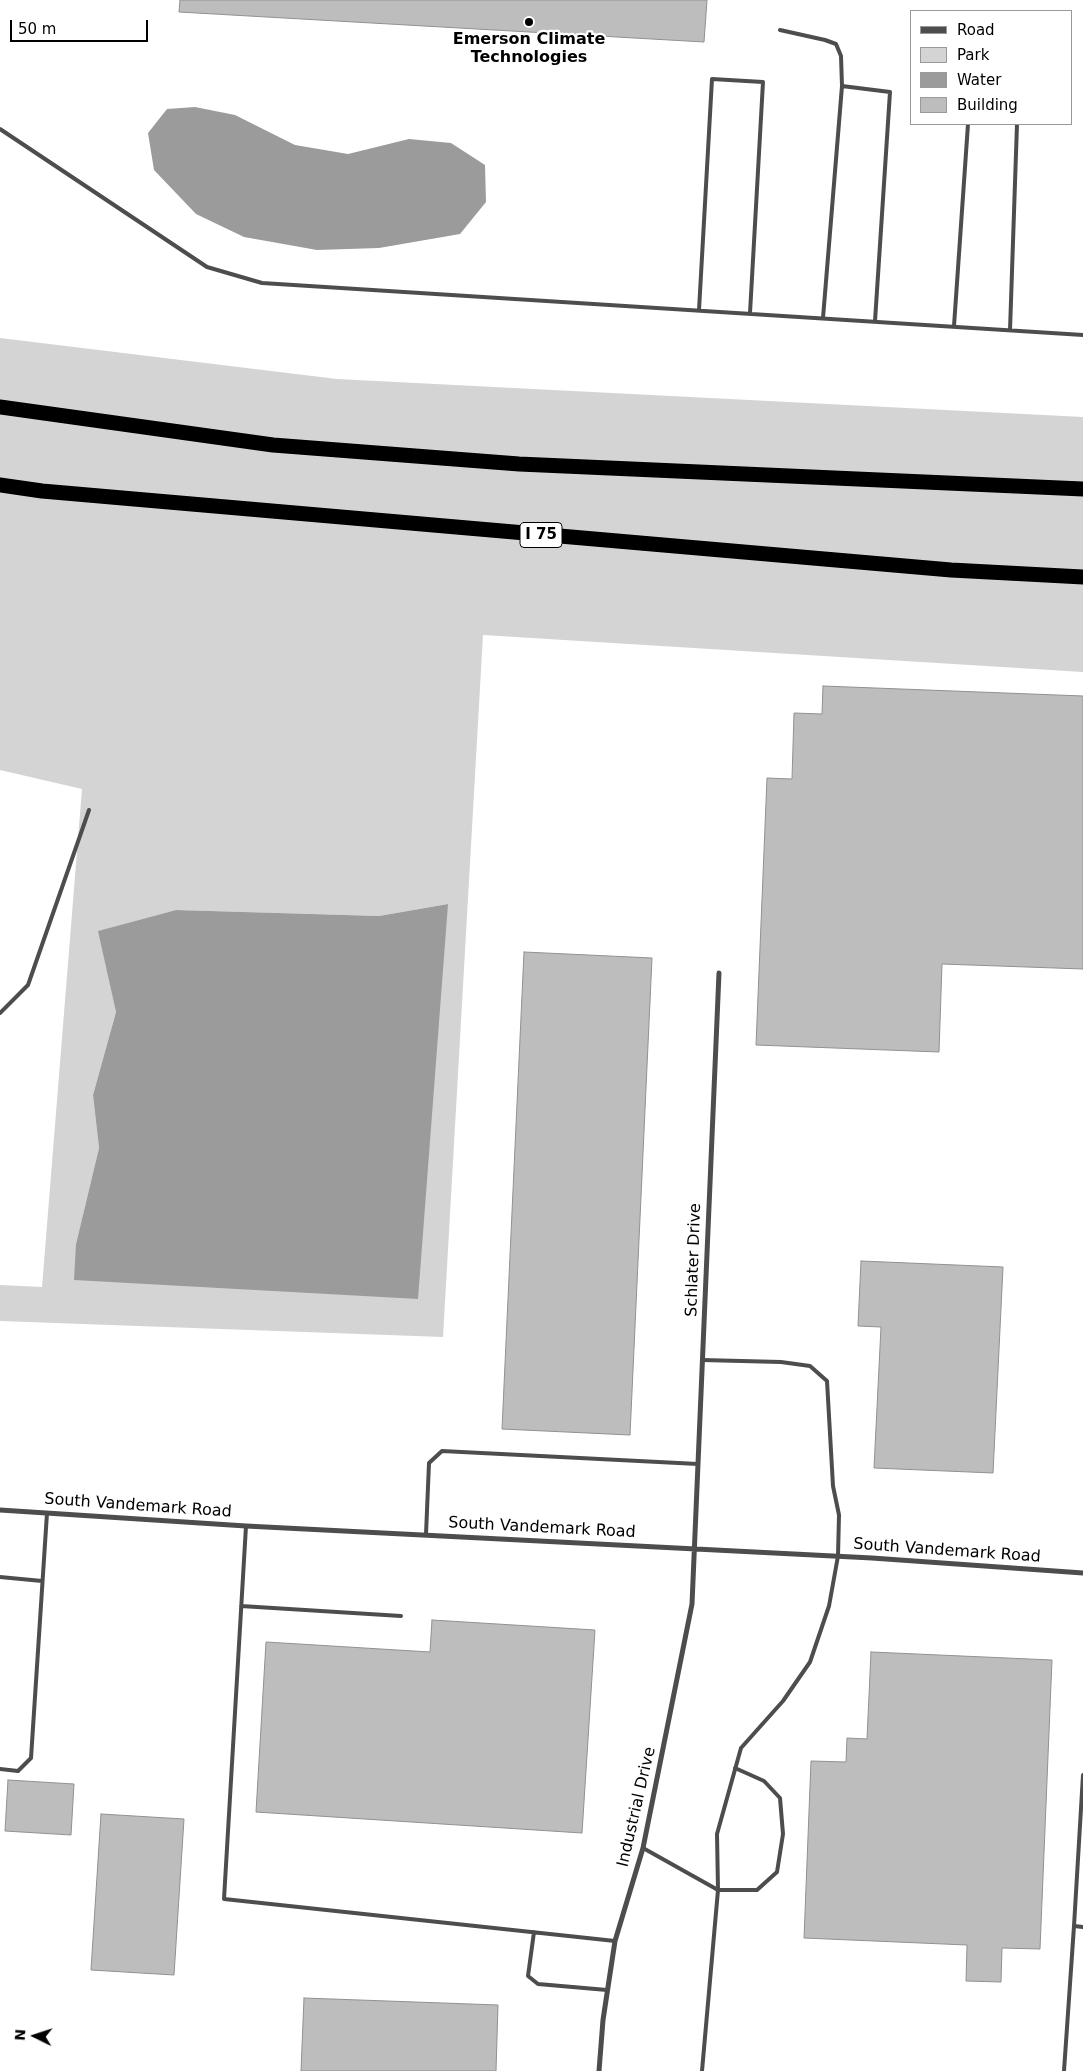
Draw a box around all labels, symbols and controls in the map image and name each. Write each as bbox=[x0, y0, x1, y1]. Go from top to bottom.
scale bar bbox=[12, 10, 150, 42]
legend bbox=[910, 10, 1073, 125]
marker: Emerson Climate Technologies bbox=[523, 16, 535, 28]
text: 50 m bbox=[18, 20, 56, 38]
text: Road bbox=[957, 21, 995, 39]
place label: Emerson Climate Technologies bbox=[453, 30, 605, 68]
text: Park bbox=[957, 46, 989, 64]
text: Water bbox=[957, 71, 1001, 89]
text: Building bbox=[957, 96, 1018, 114]
road number: I 75 bbox=[520, 522, 562, 548]
street label: Schlater Drive bbox=[682, 1203, 706, 1317]
street label: South Vandemark Road bbox=[44, 1490, 232, 1522]
street label: South Vandemark Road bbox=[448, 1514, 636, 1542]
street label: South Vandemark Road bbox=[853, 1535, 1041, 1567]
street label: Industrial Drive bbox=[614, 1745, 660, 1869]
north arrow bbox=[10, 2011, 60, 2061]
text: N bbox=[12, 2029, 28, 2041]

